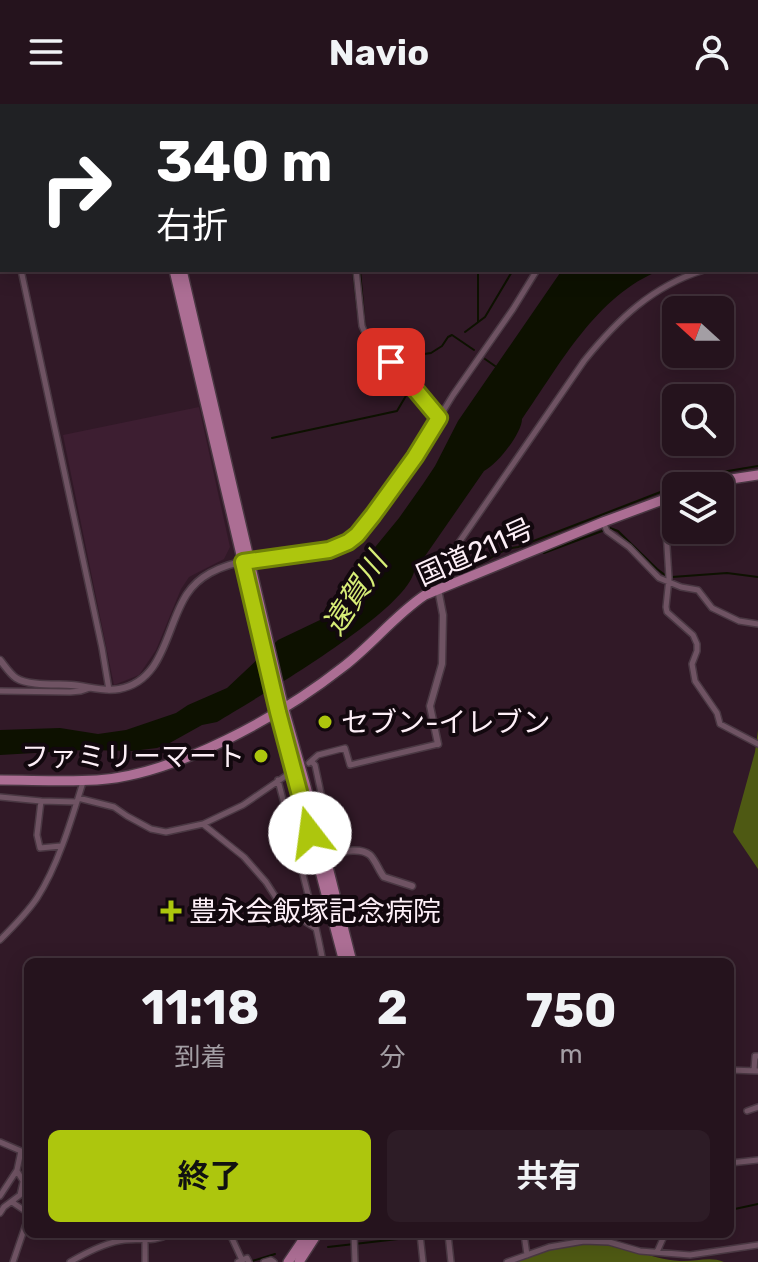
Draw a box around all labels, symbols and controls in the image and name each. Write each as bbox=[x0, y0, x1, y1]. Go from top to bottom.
icon: menu bbox=[24, 30, 68, 74]
icon: person bbox=[690, 30, 734, 74]
text: Navio bbox=[329, 31, 429, 74]
text: 340 m bbox=[156, 129, 332, 195]
icon: right bbox=[24, 136, 128, 240]
text: 右折 bbox=[156, 204, 228, 247]
north arrow bbox=[662, 296, 734, 368]
map controls bbox=[662, 296, 734, 544]
pin bbox=[357, 328, 425, 396]
icon: arrive bbox=[369, 340, 413, 384]
button: search bbox=[662, 384, 734, 456]
button: layers bbox=[662, 472, 734, 544]
street label: 国道211号 bbox=[411, 512, 539, 592]
water label: 遠賀川 bbox=[315, 544, 396, 642]
place label: セブン-イレブン bbox=[341, 706, 551, 739]
marker: セブン-イレブン bbox=[316, 713, 334, 731]
place label: ファミリーマート bbox=[21, 740, 245, 773]
marker: ファミリーマート bbox=[252, 747, 270, 765]
position arrow bbox=[268, 791, 352, 875]
place label: 豊永会飯塚記念病院 bbox=[189, 895, 441, 928]
marker: 豊永会飯塚記念病院 bbox=[160, 900, 182, 922]
text: 11:18 bbox=[141, 979, 259, 1036]
text: 2 bbox=[377, 979, 408, 1036]
text: 750 bbox=[525, 982, 617, 1039]
text: m bbox=[559, 1039, 583, 1070]
text: 到着 bbox=[174, 1042, 226, 1073]
text: 分 bbox=[379, 1042, 405, 1073]
button: 終了 bbox=[48, 1130, 371, 1222]
button: 共有 bbox=[387, 1130, 710, 1222]

